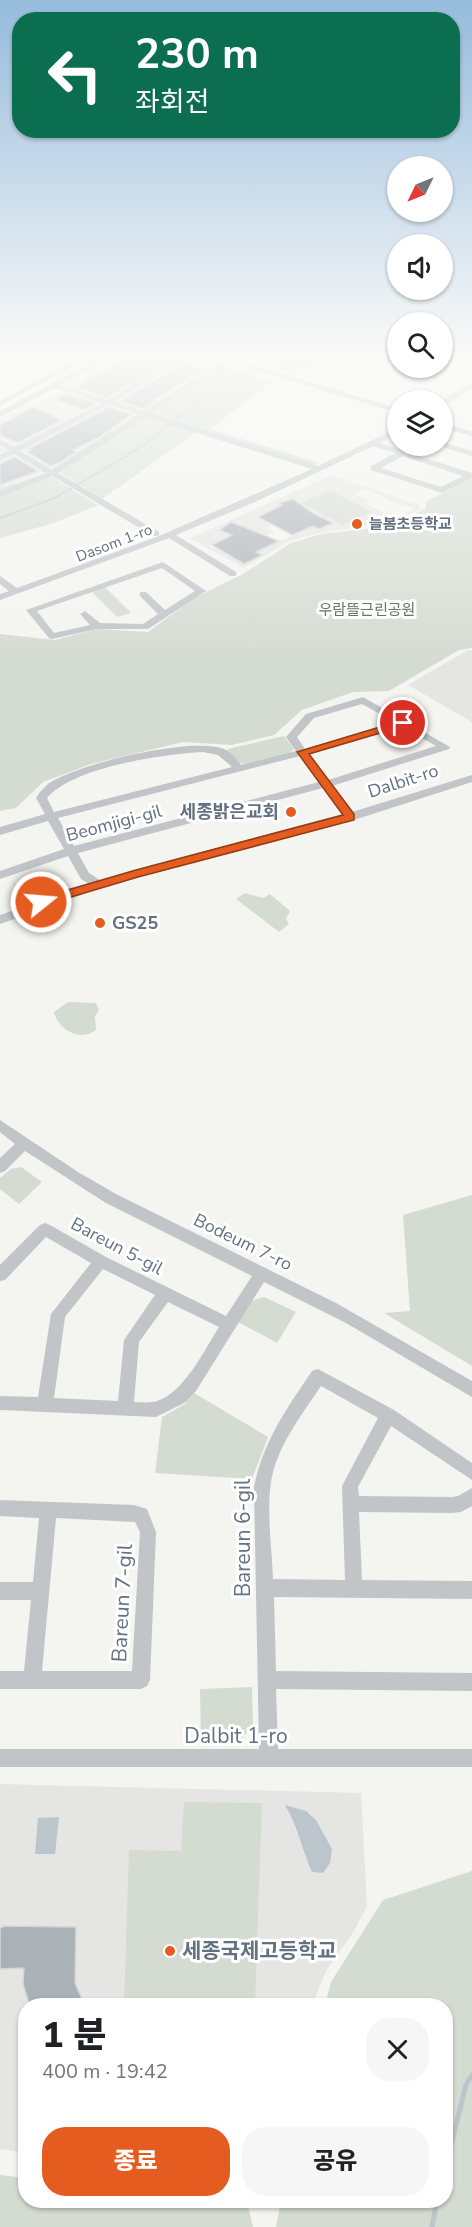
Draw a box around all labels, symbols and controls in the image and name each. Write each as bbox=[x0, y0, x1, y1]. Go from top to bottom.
text: 230 m bbox=[135, 26, 259, 83]
icon: left bbox=[36, 36, 114, 114]
text: 좌회전 bbox=[135, 84, 210, 121]
north arrow bbox=[387, 156, 453, 222]
map controls bbox=[387, 156, 453, 456]
button: sound bbox=[387, 234, 453, 300]
button: search bbox=[387, 312, 453, 378]
button: layers bbox=[387, 390, 453, 456]
place label: 늘봄초등학교 bbox=[369, 514, 452, 534]
marker: 늘봄초등학교 bbox=[350, 517, 364, 531]
street label: Dasom 1-ro bbox=[73, 519, 155, 567]
park label: 우람뜰근린공원 bbox=[319, 600, 415, 620]
pin bbox=[377, 697, 428, 748]
icon: arrive bbox=[386, 706, 419, 739]
street label: Dalbit-ro bbox=[365, 758, 441, 804]
street label: Beomjigi-gil bbox=[63, 799, 165, 847]
place label: 세종밝은교회 bbox=[180, 800, 279, 824]
marker: 세종밝은교회 bbox=[284, 805, 298, 819]
position arrow bbox=[9.0, 870, 73.0, 934]
place label: GS25 bbox=[112, 911, 158, 935]
marker: GS25 bbox=[93, 916, 107, 930]
street label: Bodeum 7-ro bbox=[190, 1208, 296, 1276]
street label: Bareun 5-gil bbox=[67, 1212, 168, 1281]
street label: Bareun 6-gil bbox=[229, 1478, 257, 1597]
street label: Bareun 7-gil bbox=[105, 1542, 139, 1663]
street label: Dalbit 1-ro bbox=[184, 1722, 288, 1750]
place label: 세종국제고등학교 bbox=[182, 1937, 337, 1965]
marker: 세종국제고등학교 bbox=[163, 1944, 177, 1958]
text: 1 분 bbox=[42, 2011, 107, 2060]
button: close bbox=[366, 2018, 429, 2081]
text: 400 m · 19:42 bbox=[42, 2058, 168, 2085]
button: 종료 bbox=[42, 2127, 230, 2196]
button: 공유 bbox=[242, 2127, 429, 2196]

